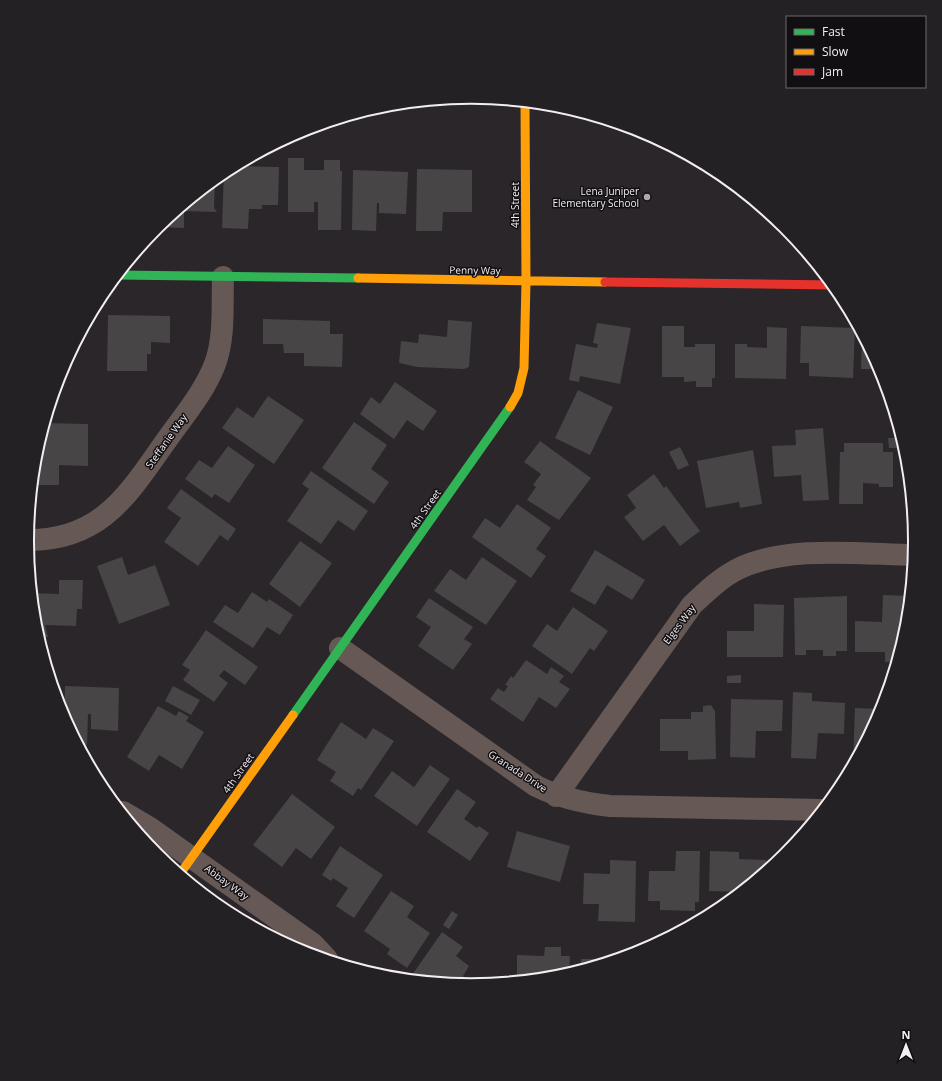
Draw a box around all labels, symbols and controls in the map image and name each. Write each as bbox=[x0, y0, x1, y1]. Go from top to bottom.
legend bbox=[786, 16, 926, 88]
text: Fast bbox=[822, 23, 845, 40]
text: Slow bbox=[822, 43, 849, 60]
text: Jam bbox=[821, 63, 843, 80]
street label: 4th Street bbox=[508, 182, 522, 228]
place label: Lena Juniper Elementary School bbox=[553, 184, 639, 210]
marker: Lena Juniper Elementary School bbox=[642, 192, 652, 202]
street label: Penny Way bbox=[449, 263, 502, 277]
street label: Steffanie Way bbox=[142, 410, 191, 471]
street label: 4th Street bbox=[406, 486, 444, 532]
street label: Elges Way bbox=[659, 601, 699, 647]
street label: Granada Drive bbox=[486, 747, 550, 795]
street label: 4th Street bbox=[219, 750, 257, 796]
street label: Abbay Way bbox=[202, 861, 253, 903]
north arrow bbox=[886, 1025, 926, 1065]
text: N bbox=[902, 1027, 910, 1042]

